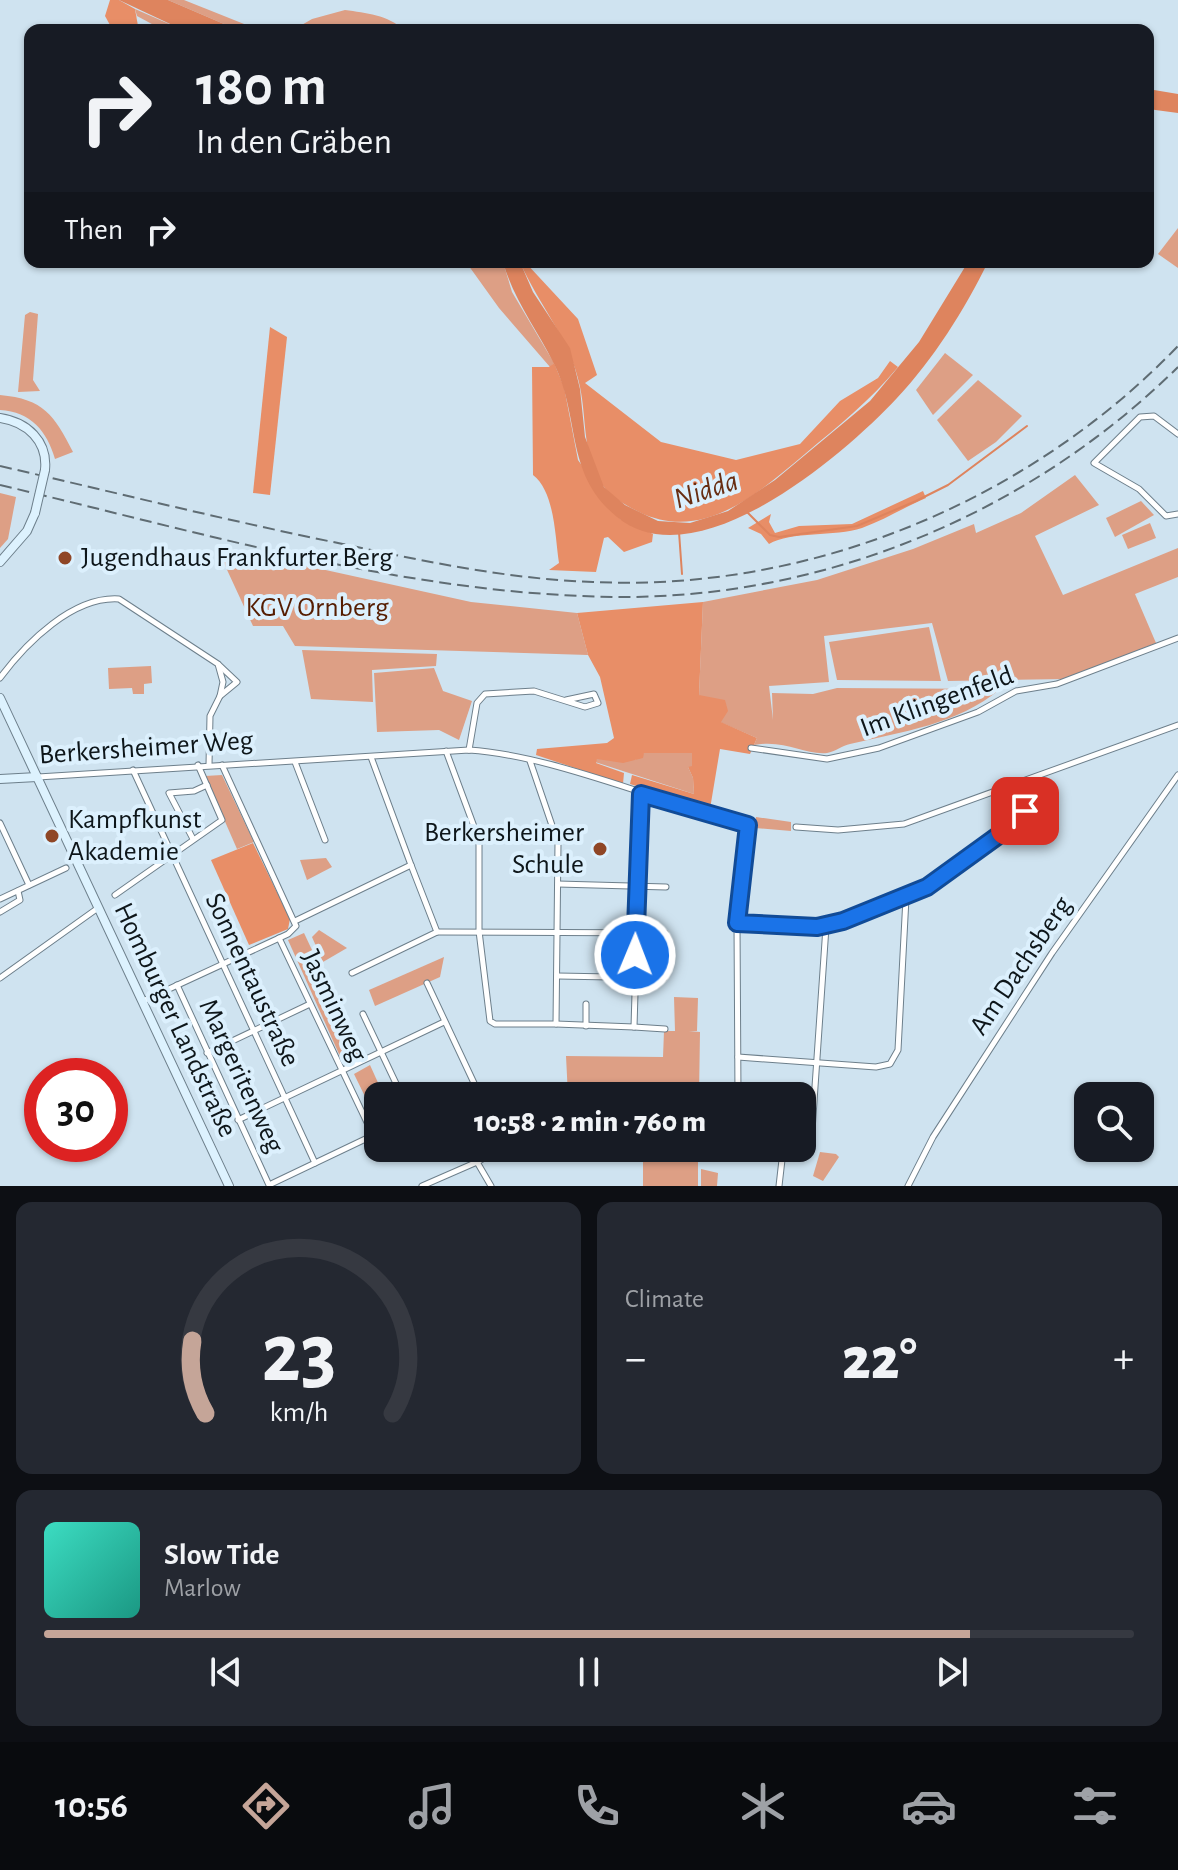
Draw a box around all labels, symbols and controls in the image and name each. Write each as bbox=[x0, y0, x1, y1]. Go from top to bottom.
icon: right bbox=[64, 56, 168, 160]
text: 180 m bbox=[196, 59, 327, 115]
text: In den Gräben bbox=[196, 124, 392, 160]
icon: right bbox=[139, 208, 183, 252]
text: Then bbox=[64, 215, 123, 245]
water label: Nidda bbox=[670, 466, 742, 514]
place label: Jugendhaus Frankfurter Berg bbox=[81, 544, 393, 572]
marker: Jugendhaus Frankfurter Berg bbox=[56, 549, 74, 567]
park label: KGV Ornberg bbox=[245, 594, 389, 622]
street label: Im Klingenfeld bbox=[857, 661, 1017, 743]
street label: Berkersheimer Weg bbox=[38, 727, 254, 769]
pin bbox=[991, 777, 1059, 845]
icon: arrive bbox=[1003, 789, 1047, 833]
place label: Kampfkunst Akademie bbox=[68, 806, 201, 866]
place label: Berkersheimer Schule bbox=[424, 819, 584, 879]
marker: Kampfkunst Akademie bbox=[43, 827, 61, 845]
marker: Berkersheimer Schule bbox=[591, 840, 609, 858]
street label: Sonnentaustraße bbox=[200, 889, 304, 1071]
street label: Am Dachsberg bbox=[965, 892, 1077, 1040]
street label: Homburger Landstraße bbox=[108, 899, 242, 1141]
position arrow bbox=[593, 913, 677, 997]
street label: Jasminweg bbox=[296, 946, 372, 1066]
street label: Margeritenweg bbox=[193, 995, 289, 1157]
speed limit sign: 30 bbox=[24, 1058, 128, 1162]
map controls bbox=[1074, 1082, 1154, 1162]
button: search bbox=[1074, 1082, 1154, 1162]
text: 10:58 · 2 min · 760 m bbox=[474, 1107, 706, 1137]
text: Climate bbox=[625, 1286, 704, 1312]
text: 23 bbox=[261, 1313, 336, 1397]
text: 22° bbox=[842, 1330, 917, 1390]
text: − bbox=[625, 1337, 646, 1381]
text: + bbox=[1113, 1337, 1134, 1381]
text: km/h bbox=[269, 1398, 328, 1427]
text: Slow Tide bbox=[164, 1540, 279, 1570]
text: Marlow bbox=[164, 1575, 241, 1601]
icon: previous bbox=[204, 1650, 248, 1694]
icon: pause bbox=[567, 1650, 611, 1694]
icon: next bbox=[930, 1650, 974, 1694]
icon: directions bbox=[238, 1778, 294, 1834]
icon: music bbox=[404, 1778, 460, 1834]
icon: phone bbox=[569, 1778, 625, 1834]
icon: climate bbox=[735, 1778, 791, 1834]
icon: car bbox=[901, 1778, 957, 1834]
icon: filters bbox=[1067, 1778, 1123, 1834]
text: 10:56 bbox=[55, 1788, 128, 1824]

